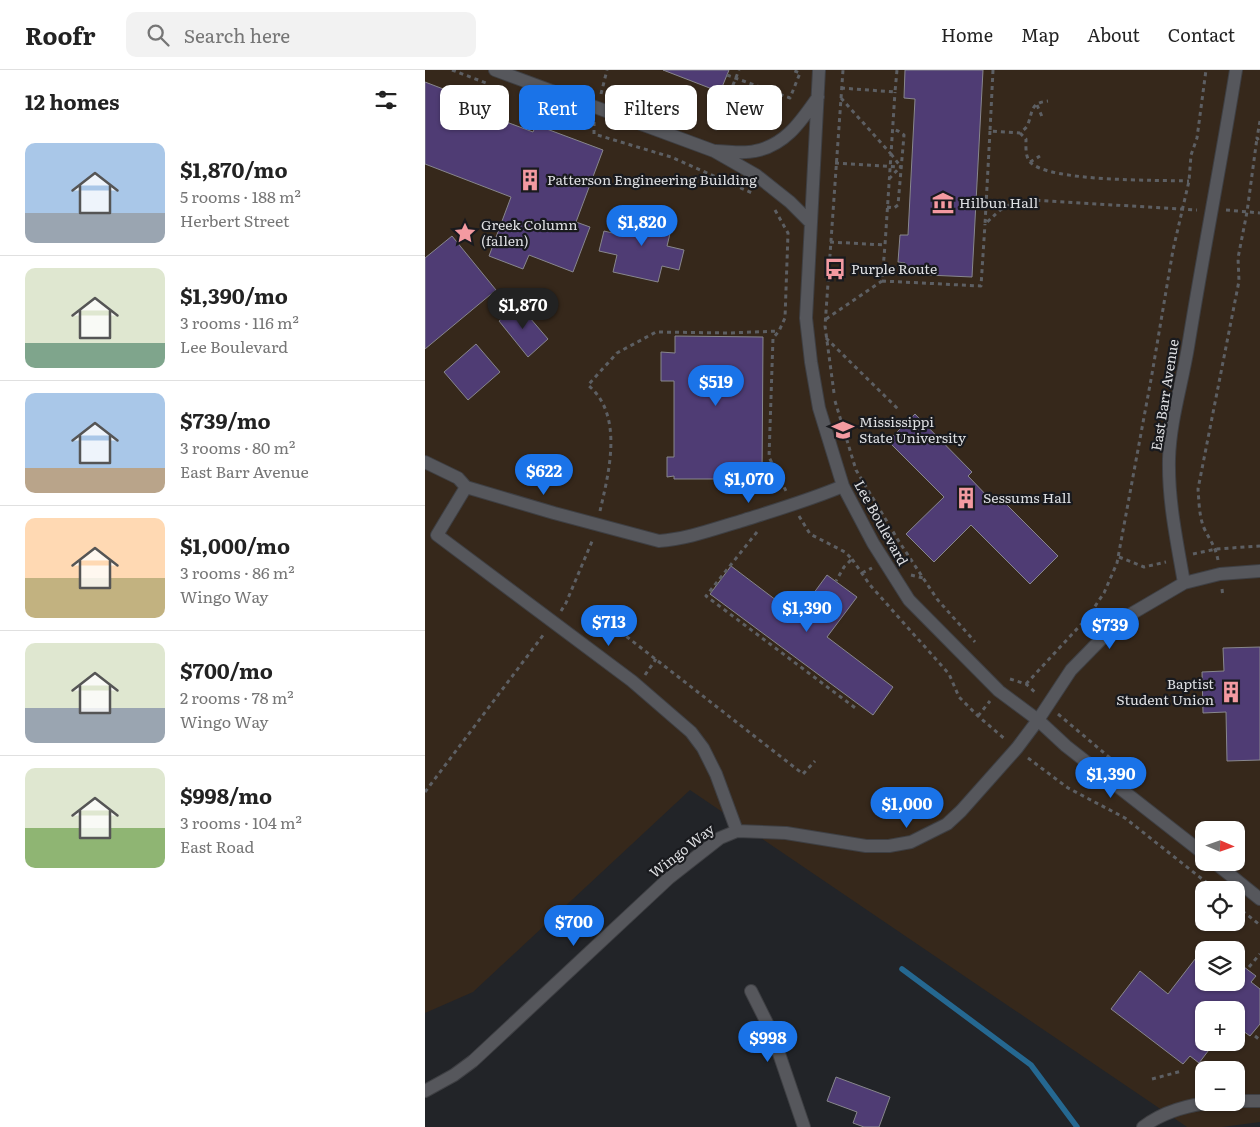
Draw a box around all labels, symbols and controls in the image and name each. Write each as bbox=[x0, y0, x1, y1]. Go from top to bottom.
search box bbox=[126, 12, 476, 57]
text: Roofr bbox=[25, 17, 96, 52]
icon: search bbox=[144, 21, 172, 49]
text: Search here bbox=[184, 21, 290, 49]
text: Home bbox=[941, 21, 993, 48]
text: Map bbox=[1021, 21, 1059, 48]
text: About bbox=[1087, 21, 1140, 48]
text: Contact bbox=[1168, 21, 1235, 48]
text: 12 homes bbox=[25, 85, 119, 116]
chip: Buy bbox=[440, 85, 509, 130]
chip: Rent bbox=[519, 85, 595, 130]
chip: Filters bbox=[605, 85, 697, 130]
chip: New bbox=[707, 85, 782, 130]
icon: filters bbox=[372, 86, 400, 114]
text: $1,870/mo bbox=[180, 153, 288, 184]
icon: home bbox=[65, 163, 125, 223]
building icon: Patterson Engineering Building bbox=[517, 167, 543, 193]
place label: Patterson Engineering Building bbox=[547, 169, 757, 189]
text: 5 rooms · 188 m² bbox=[180, 184, 301, 208]
museum icon: Hilbun Hall bbox=[930, 190, 956, 216]
place label: Hilbun Hall bbox=[959, 192, 1038, 212]
pin: $1,820 bbox=[601, 204, 683, 247]
text: Herbert Street bbox=[180, 208, 290, 232]
text: $1,820 bbox=[617, 209, 667, 233]
place label: Greek Column (fallen) bbox=[481, 214, 578, 250]
place icon: Greek Column (fallen) bbox=[452, 220, 478, 246]
bus stop icon: Purple Route bbox=[822, 256, 848, 282]
place label: Purple Route bbox=[851, 258, 937, 278]
text: $1,390/mo bbox=[180, 279, 288, 310]
icon: home bbox=[65, 288, 125, 348]
pin: $1,870 bbox=[482, 288, 564, 330]
text: $1,870 bbox=[498, 292, 548, 316]
text: 3 rooms · 116 m² bbox=[180, 310, 299, 334]
text: Lee Boulevard bbox=[180, 334, 288, 358]
street label: East Barr Avenue bbox=[1145, 338, 1183, 452]
pin: $519 bbox=[686, 364, 746, 407]
text: $519 bbox=[699, 369, 733, 393]
text: $739/mo bbox=[180, 404, 271, 435]
place label: Mississippi State University bbox=[859, 411, 967, 447]
icon: home bbox=[65, 413, 125, 473]
school or university icon: Mississippi State University bbox=[830, 417, 856, 443]
text: 3 rooms · 80 m² bbox=[180, 435, 295, 459]
pin: $622 bbox=[514, 454, 574, 496]
text: $622 bbox=[526, 458, 562, 482]
text: East Barr Avenue bbox=[180, 459, 309, 483]
pin: $1,070 bbox=[708, 462, 790, 504]
text: $1,070 bbox=[724, 466, 774, 490]
street label: Lee Boulevard bbox=[850, 476, 914, 569]
building icon: Sessums Hall bbox=[953, 485, 979, 511]
place label: Sessums Hall bbox=[983, 487, 1071, 507]
text: $1,000/mo bbox=[180, 529, 290, 560]
icon: home bbox=[65, 538, 125, 598]
text: 3 rooms · 86 m² bbox=[180, 560, 295, 584]
text: Wingo Way bbox=[180, 584, 268, 608]
pin: $1,390 bbox=[766, 590, 848, 633]
text: $1,390 bbox=[782, 595, 832, 619]
pin: $713 bbox=[579, 604, 639, 647]
pin: $739 bbox=[1080, 608, 1140, 650]
text: $713 bbox=[592, 609, 626, 633]
text: $739 bbox=[1092, 612, 1128, 636]
text: $700/mo bbox=[180, 654, 273, 685]
icon: home bbox=[65, 663, 125, 723]
place label: Baptist Student Union bbox=[1116, 673, 1214, 709]
building icon: Baptist Student Union bbox=[1218, 679, 1244, 705]
text: 2 rooms · 78 m² bbox=[180, 685, 294, 709]
text: Wingo Way bbox=[180, 709, 268, 733]
pin: $1,390 bbox=[1070, 756, 1152, 799]
text: $1,390 bbox=[1086, 761, 1136, 785]
text: $998/mo bbox=[180, 779, 272, 810]
pin: $1,000 bbox=[866, 786, 948, 829]
icon: home bbox=[65, 788, 125, 848]
text: $1,000 bbox=[882, 791, 932, 815]
text: 3 rooms · 104 m² bbox=[180, 810, 302, 834]
street label: Wingo Way bbox=[645, 818, 719, 882]
north arrow bbox=[1195, 821, 1245, 871]
map controls bbox=[1195, 821, 1245, 1111]
text: East Road bbox=[180, 834, 254, 858]
button: locate bbox=[1195, 881, 1245, 931]
pin: $700 bbox=[544, 904, 604, 947]
text: $700 bbox=[555, 909, 593, 933]
button: layers bbox=[1195, 941, 1245, 991]
button: + bbox=[1195, 1001, 1245, 1051]
pin: $998 bbox=[738, 1020, 798, 1063]
text: $998 bbox=[749, 1025, 787, 1049]
button: − bbox=[1195, 1061, 1245, 1111]

